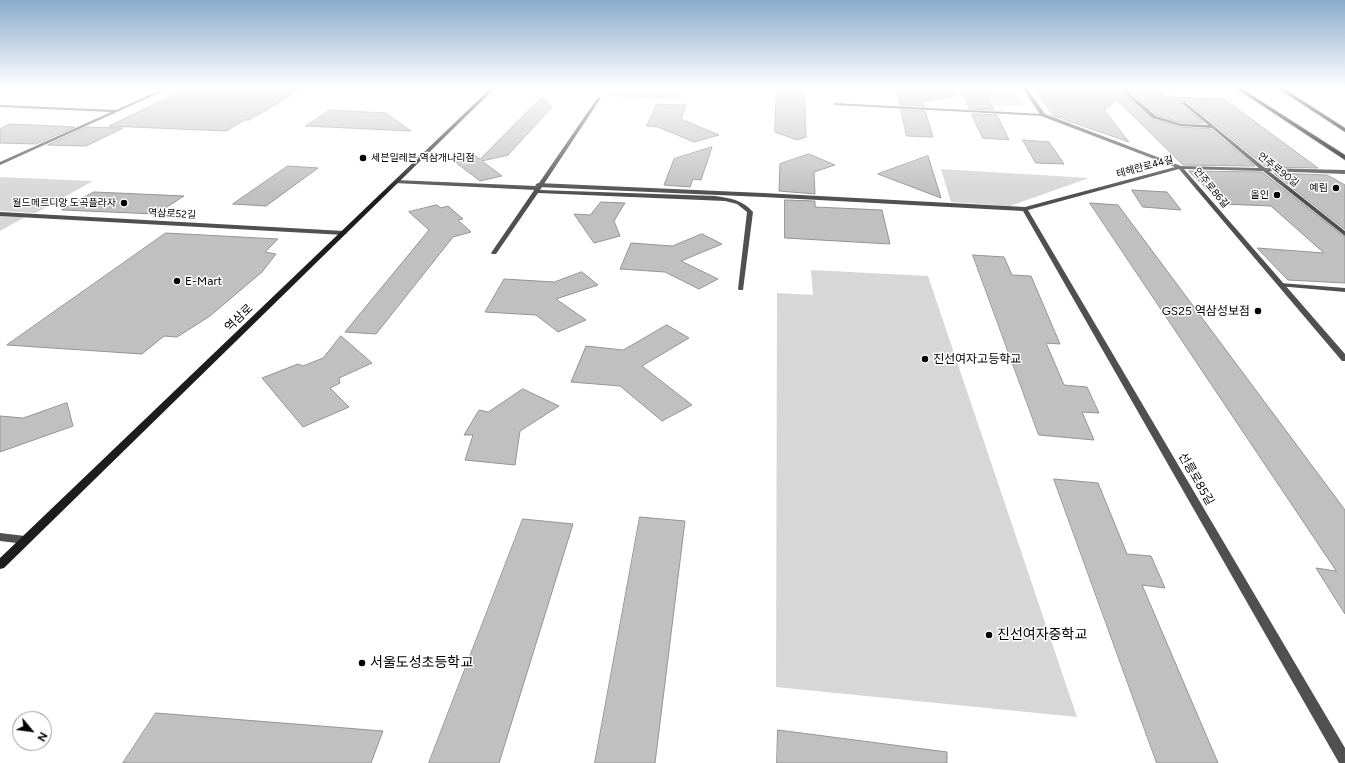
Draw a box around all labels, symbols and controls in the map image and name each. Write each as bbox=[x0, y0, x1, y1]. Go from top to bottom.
street label: 언주로90길 bbox=[1255, 150, 1301, 190]
place label: 세븐일레븐 역삼개나리점 bbox=[371, 152, 475, 164]
marker: 세븐일레븐 역삼개나리점 bbox=[358, 153, 368, 163]
street label: 테헤란로44길 bbox=[1115, 154, 1175, 180]
street label: 언주로86길 bbox=[1191, 166, 1231, 210]
place label: 예림 bbox=[1310, 182, 1328, 194]
marker: 예림 bbox=[1331, 183, 1341, 193]
place label: 올인 bbox=[1251, 189, 1269, 201]
marker: 올인 bbox=[1272, 190, 1282, 200]
place label: 월드메르디앙 도곡플라자 bbox=[12, 197, 116, 209]
marker: 월드메르디앙 도곡플라자 bbox=[119, 198, 129, 208]
street label: 역삼로52길 bbox=[148, 207, 196, 221]
place label: E-Mart bbox=[185, 274, 222, 288]
marker: E-Mart bbox=[172, 276, 182, 286]
street label: 역삼로 bbox=[222, 301, 256, 335]
place label: GS25 역삼성보점 bbox=[1162, 304, 1250, 318]
marker: GS25 역삼성보점 bbox=[1253, 306, 1263, 316]
place label: 진선여자고등학교 bbox=[933, 352, 1021, 366]
marker: 진선여자고등학교 bbox=[920, 354, 930, 364]
street label: 선릉로85길 bbox=[1175, 450, 1217, 508]
place label: 진선여자중학교 bbox=[997, 627, 1087, 643]
marker: 진선여자중학교 bbox=[984, 630, 994, 640]
place label: 서울도성초등학교 bbox=[370, 655, 473, 671]
marker: 서울도성초등학교 bbox=[357, 658, 367, 668]
north arrow bbox=[12, 711, 52, 751]
text: N bbox=[34, 730, 50, 743]

